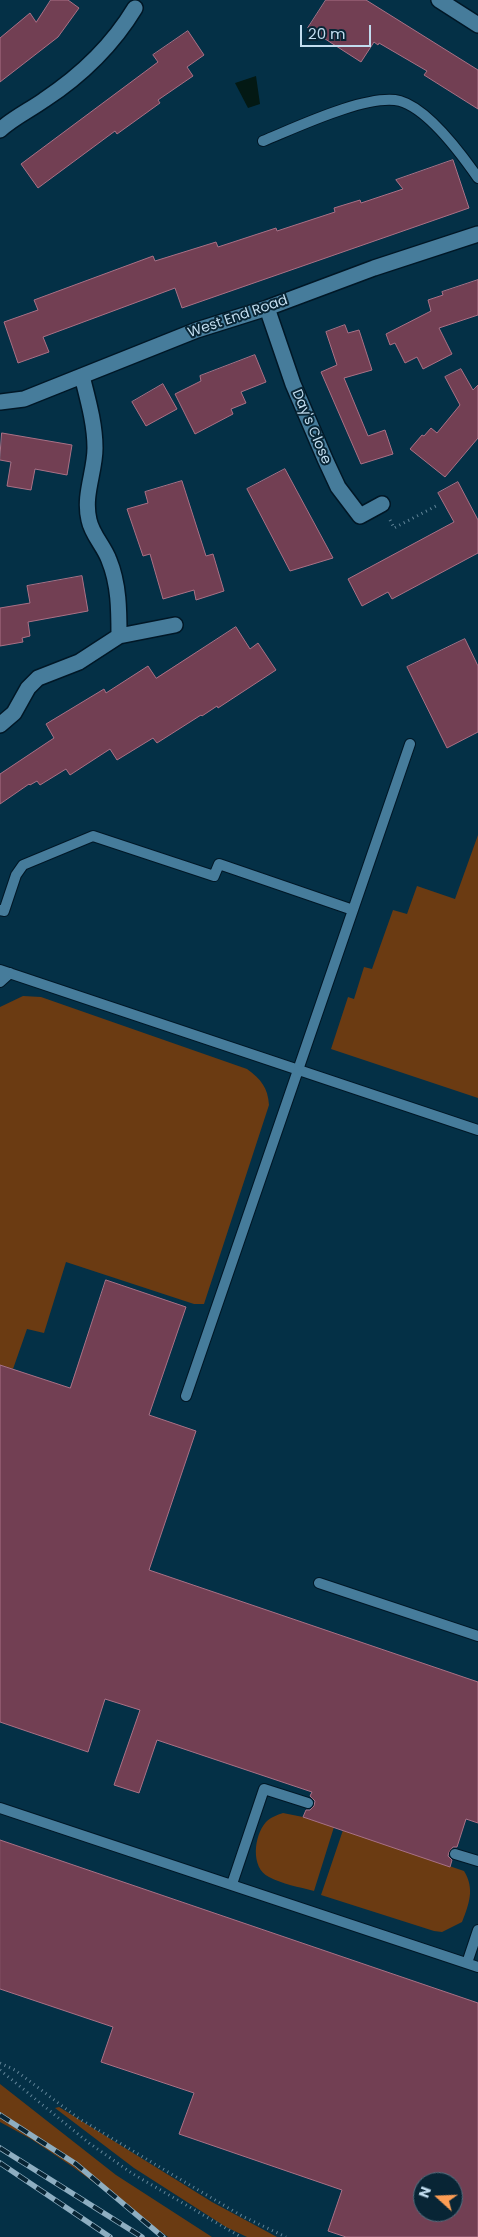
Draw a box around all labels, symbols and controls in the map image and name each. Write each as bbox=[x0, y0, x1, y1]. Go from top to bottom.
scale bar bbox=[303, 15, 374, 47]
text: 20 m bbox=[308, 23, 346, 44]
street label: West End Road bbox=[186, 292, 290, 342]
street label: Day's Close bbox=[288, 387, 334, 467]
north arrow bbox=[413, 2172, 463, 2222]
text: N bbox=[414, 2184, 436, 2201]

